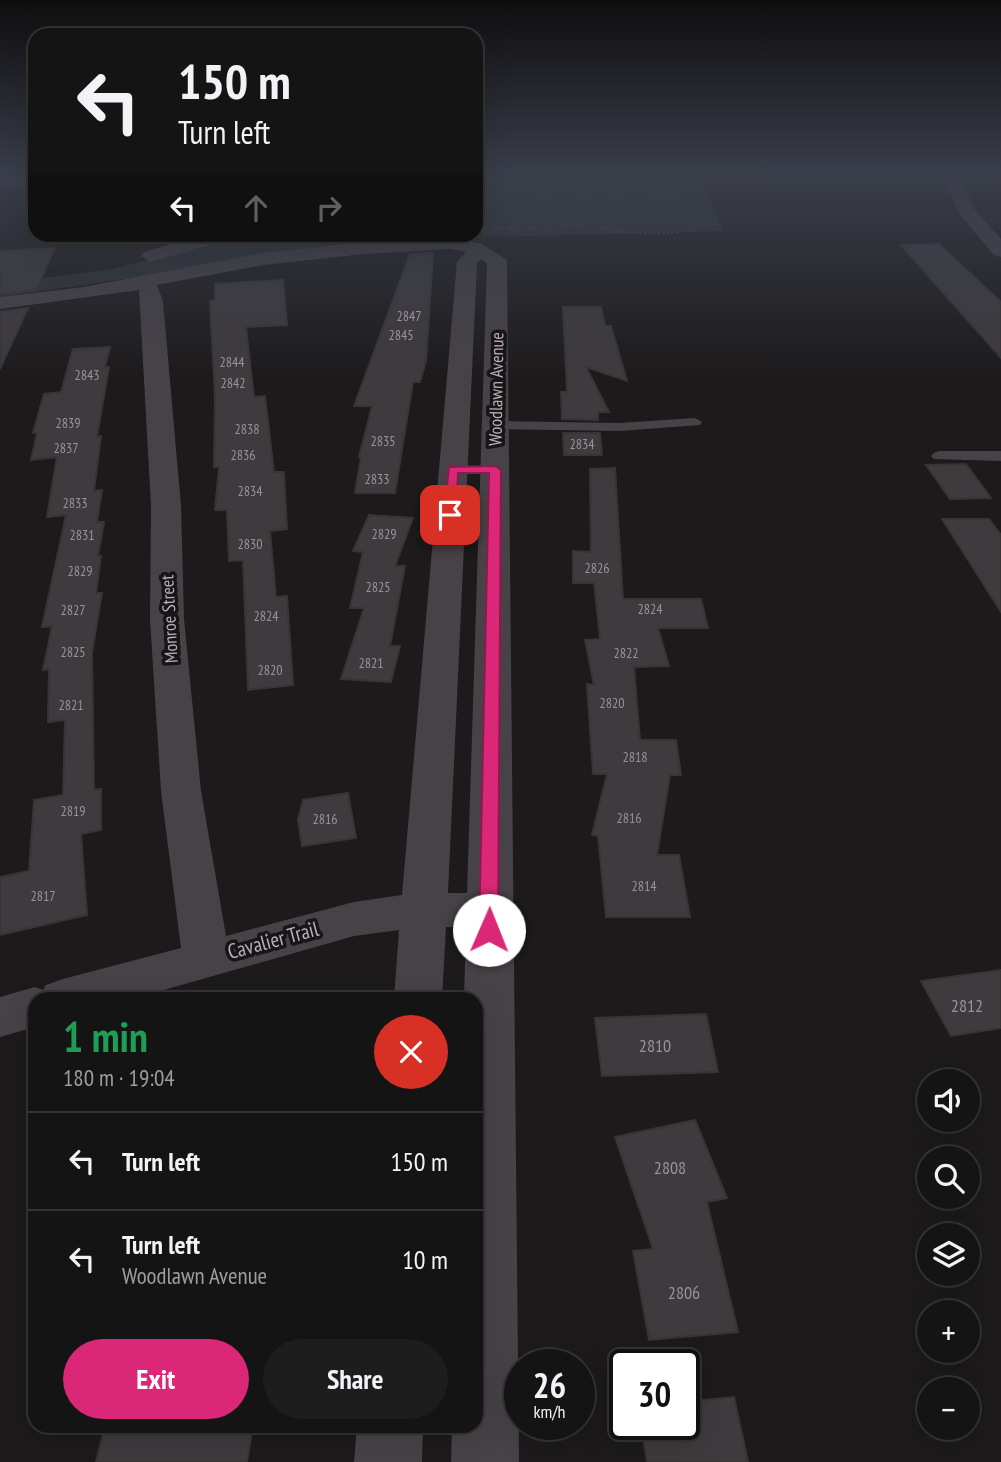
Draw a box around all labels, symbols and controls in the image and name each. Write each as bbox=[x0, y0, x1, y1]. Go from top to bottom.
text: 150 m bbox=[178, 49, 291, 113]
icon: left bbox=[63, 56, 154, 147]
text: Turn left bbox=[178, 111, 270, 153]
icon: left bbox=[164, 189, 202, 227]
icon: ahead bbox=[237, 189, 275, 227]
icon: right bbox=[310, 189, 348, 227]
house number: 2847 bbox=[396, 307, 422, 325]
house number: 2845 bbox=[388, 326, 414, 344]
street label: Woodlawn Avenue bbox=[484, 332, 508, 446]
house number: 2844 bbox=[219, 353, 245, 371]
house number: 2843 bbox=[74, 366, 100, 384]
house number: 2842 bbox=[220, 374, 246, 392]
house number: 2839 bbox=[55, 414, 81, 432]
house number: 2838 bbox=[234, 420, 260, 438]
house number: 2835 bbox=[370, 432, 396, 450]
house number: 2834 bbox=[569, 435, 595, 453]
house number: 2837 bbox=[53, 439, 79, 457]
house number: 2836 bbox=[230, 446, 256, 464]
house number: 2833 bbox=[364, 470, 390, 488]
house number: 2834 bbox=[237, 482, 263, 500]
pin bbox=[420, 485, 480, 545]
house number: 2833 bbox=[62, 494, 88, 512]
icon: arrive bbox=[431, 496, 469, 534]
house number: 2829 bbox=[371, 525, 397, 543]
house number: 2831 bbox=[69, 526, 95, 544]
house number: 2830 bbox=[237, 535, 263, 553]
house number: 2826 bbox=[584, 559, 610, 577]
house number: 2829 bbox=[67, 562, 93, 580]
street label: Monroe Street bbox=[155, 574, 183, 664]
house number: 2825 bbox=[365, 578, 391, 596]
house number: 2824 bbox=[637, 600, 663, 618]
house number: 2827 bbox=[60, 601, 86, 619]
house number: 2824 bbox=[253, 607, 279, 625]
house number: 2825 bbox=[60, 643, 86, 661]
house number: 2822 bbox=[613, 644, 639, 662]
house number: 2821 bbox=[358, 654, 384, 672]
house number: 2820 bbox=[257, 661, 283, 679]
house number: 2820 bbox=[599, 694, 625, 712]
house number: 2821 bbox=[58, 696, 84, 714]
house number: 2818 bbox=[622, 748, 648, 766]
house number: 2819 bbox=[60, 802, 86, 820]
house number: 2816 bbox=[616, 809, 642, 827]
house number: 2816 bbox=[312, 810, 338, 828]
house number: 2814 bbox=[631, 877, 657, 895]
house number: 2817 bbox=[30, 887, 56, 905]
position arrow bbox=[452, 893, 526, 967]
street label: Cavalier Trail bbox=[224, 915, 322, 965]
house number: 2812 bbox=[951, 994, 983, 1017]
text: 1 min bbox=[63, 1009, 148, 1064]
button: close bbox=[374, 1015, 448, 1089]
house number: 2810 bbox=[639, 1034, 671, 1057]
text: 180 m · 19:04 bbox=[63, 1063, 175, 1092]
map controls bbox=[917, 1069, 980, 1440]
button: sound bbox=[917, 1069, 980, 1132]
icon: left bbox=[63, 1142, 101, 1180]
text: Turn left bbox=[122, 1145, 200, 1178]
text: 150 m bbox=[390, 1145, 448, 1178]
button: search bbox=[917, 1146, 980, 1209]
house number: 2808 bbox=[654, 1156, 686, 1179]
button: layers bbox=[917, 1223, 980, 1286]
text: Turn left bbox=[122, 1228, 200, 1261]
icon: left bbox=[63, 1240, 101, 1278]
text: 10 m bbox=[402, 1243, 448, 1276]
text: Woodlawn Avenue bbox=[122, 1261, 267, 1290]
house number: 2806 bbox=[668, 1281, 700, 1304]
button: + bbox=[917, 1300, 980, 1363]
button: Exit bbox=[63, 1339, 249, 1419]
button: Share bbox=[263, 1339, 448, 1419]
speed limit sign: 30 bbox=[609, 1349, 700, 1440]
text: 26 bbox=[533, 1362, 566, 1408]
button: − bbox=[917, 1377, 980, 1440]
text: km/h bbox=[534, 1400, 565, 1423]

